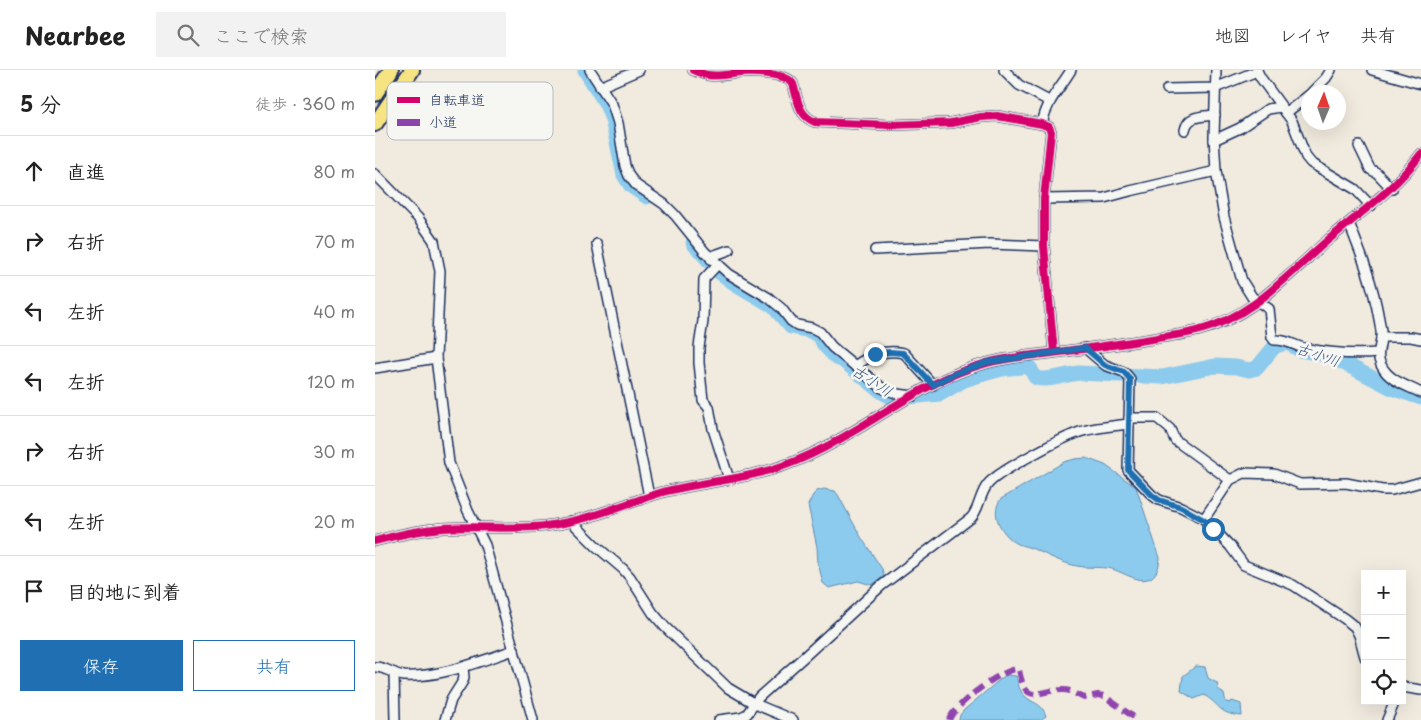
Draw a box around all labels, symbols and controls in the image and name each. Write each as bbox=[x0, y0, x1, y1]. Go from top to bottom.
search box bbox=[156, 12, 506, 57]
text: Nearbee bbox=[25, 17, 126, 53]
icon: search bbox=[174, 21, 202, 49]
text: ここで検索 bbox=[214, 21, 309, 49]
text: 地図 bbox=[1215, 21, 1251, 48]
text: レイヤ bbox=[1279, 21, 1332, 48]
text: 共有 bbox=[1360, 21, 1396, 48]
legend bbox=[387, 82, 553, 140]
north arrow bbox=[1301, 85, 1346, 130]
text: 5 分 bbox=[20, 87, 61, 119]
text: 自転車道 bbox=[429, 89, 485, 110]
text: 徒歩 · 360 m bbox=[255, 91, 355, 115]
text: 小道 bbox=[429, 111, 457, 132]
icon: ahead bbox=[20, 157, 48, 185]
text: 直進 bbox=[67, 157, 105, 185]
text: 80 m bbox=[313, 159, 355, 183]
icon: right bbox=[20, 227, 48, 255]
text: 右折 bbox=[67, 227, 105, 255]
text: 70 m bbox=[315, 229, 355, 253]
icon: left bbox=[20, 297, 48, 325]
text: 左折 bbox=[67, 297, 105, 325]
text: 40 m bbox=[313, 299, 355, 323]
water label: 古小川 bbox=[1293, 335, 1344, 372]
route end bbox=[864, 343, 887, 366]
water label: 古小川 bbox=[848, 358, 898, 402]
icon: left bbox=[20, 367, 48, 395]
text: 左折 bbox=[67, 367, 105, 395]
text: 120 m bbox=[308, 369, 355, 393]
icon: right bbox=[20, 437, 48, 465]
text: 右折 bbox=[67, 437, 105, 465]
text: 30 m bbox=[313, 439, 355, 463]
icon: left bbox=[20, 507, 48, 535]
text: 左折 bbox=[67, 507, 105, 535]
text: 20 m bbox=[314, 509, 355, 533]
route start bbox=[1202, 518, 1225, 541]
map controls bbox=[1361, 570, 1406, 705]
button: + bbox=[1361, 570, 1406, 615]
icon: arrive bbox=[20, 577, 48, 605]
text: 目的地に到着 bbox=[67, 577, 181, 605]
button: − bbox=[1361, 615, 1406, 660]
button: 保存 bbox=[20, 640, 183, 691]
button: 共有 bbox=[193, 640, 355, 691]
button: locate bbox=[1361, 660, 1406, 705]

